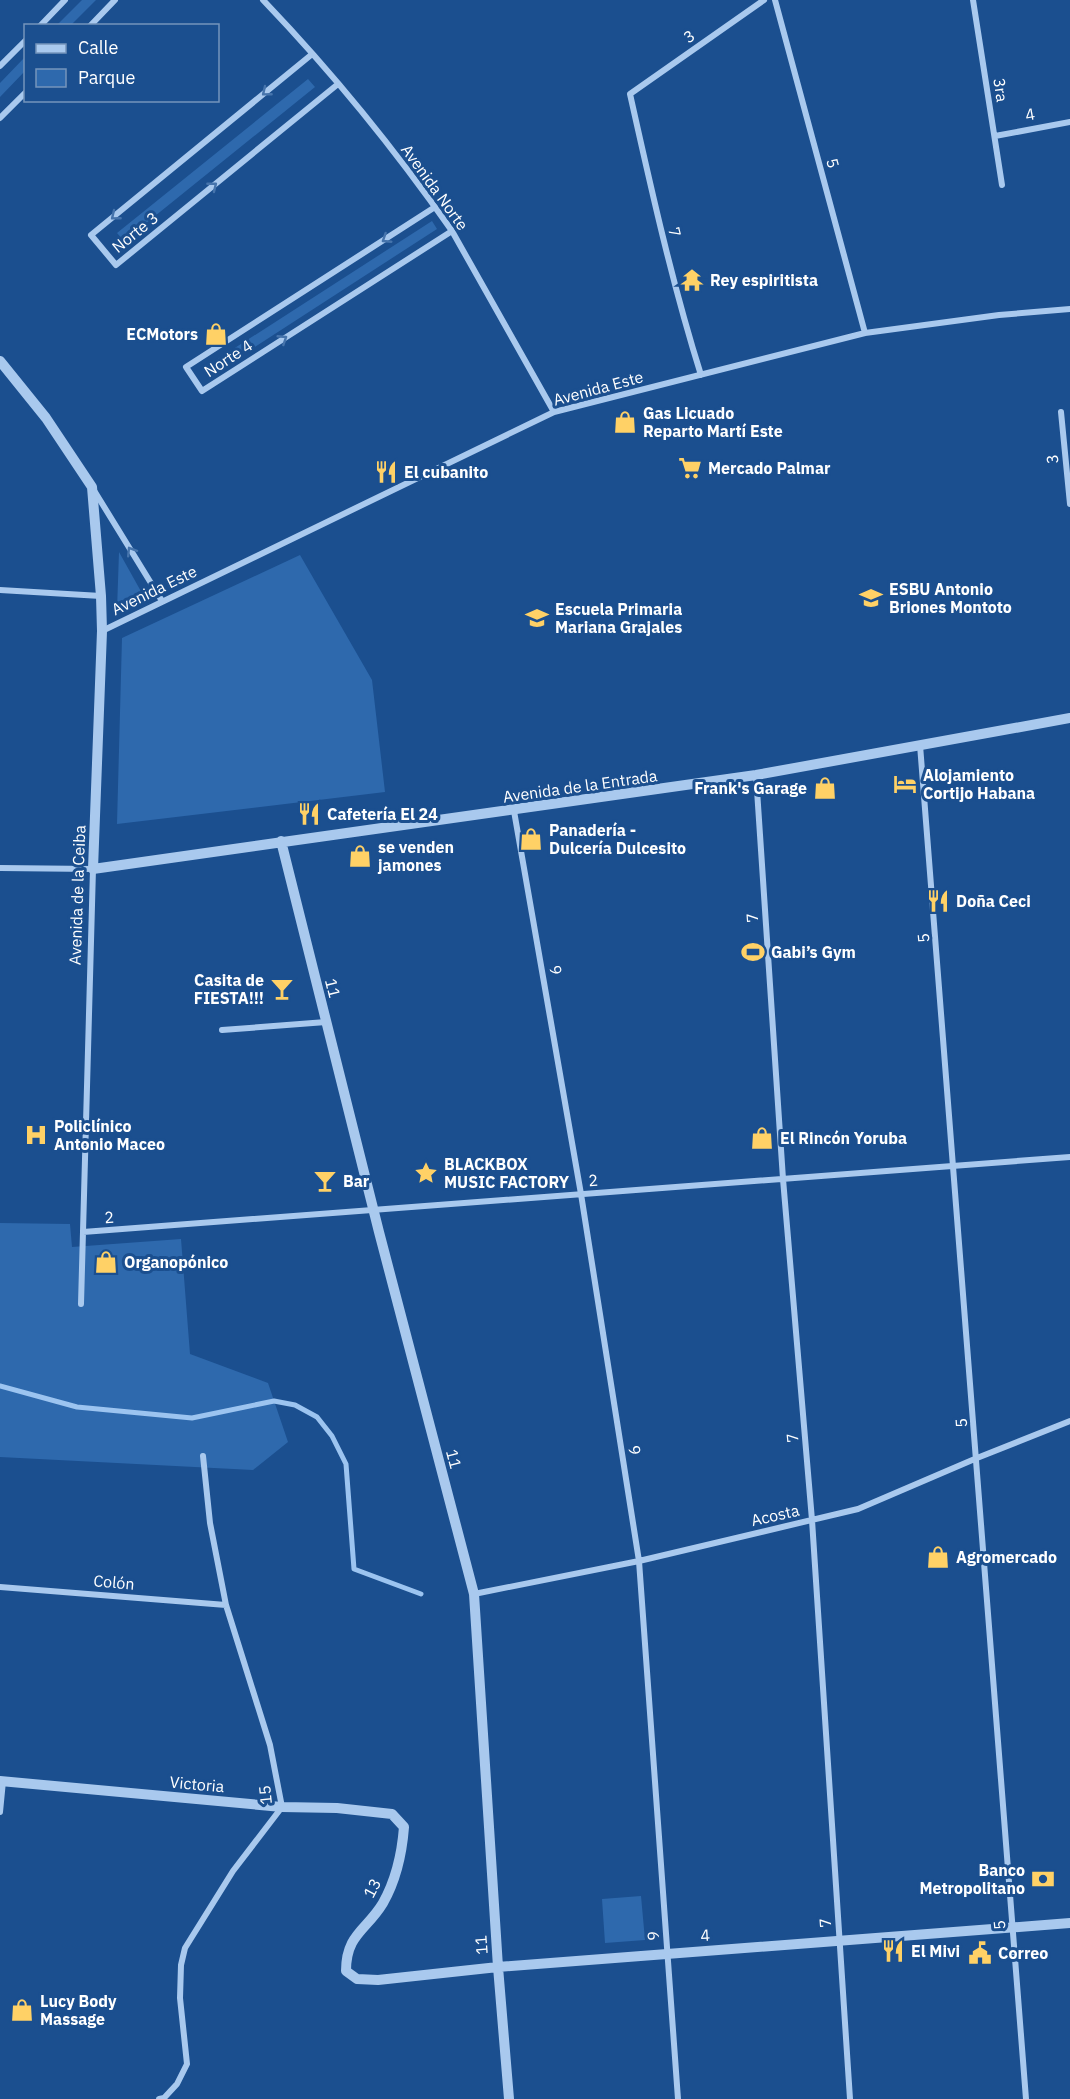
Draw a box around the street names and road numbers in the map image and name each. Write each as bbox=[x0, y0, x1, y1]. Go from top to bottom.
street label: 3 bbox=[679, 25, 699, 47]
street label: 3ra bbox=[989, 77, 1013, 104]
street label: 4 bbox=[1024, 103, 1036, 125]
street label: Avenida Norte bbox=[397, 140, 473, 234]
street label: 5 bbox=[822, 156, 844, 170]
street label: Norte 3 bbox=[108, 207, 162, 257]
street label: 7 bbox=[664, 225, 686, 239]
street label: Norte 4 bbox=[200, 335, 256, 381]
street label: Avenida Este bbox=[551, 366, 645, 410]
street label: 3 bbox=[1042, 453, 1062, 465]
street label: Avenida Este bbox=[108, 561, 200, 619]
street label: Avenida de la Entrada bbox=[501, 765, 659, 807]
street label: Avenida de la Ceiba bbox=[65, 824, 89, 965]
street label: 7 bbox=[742, 913, 762, 923]
street label: 5 bbox=[913, 932, 933, 944]
street label: 9 bbox=[545, 964, 567, 976]
street label: 11 bbox=[321, 976, 345, 1000]
street label: 2 bbox=[588, 1170, 598, 1190]
street label: 2 bbox=[104, 1207, 114, 1227]
street label: 5 bbox=[951, 1418, 971, 1428]
street label: 7 bbox=[782, 1432, 802, 1444]
street label: 9 bbox=[624, 1444, 646, 1456]
street label: 11 bbox=[442, 1447, 466, 1471]
street label: Acosta bbox=[749, 1500, 802, 1530]
street label: Colón bbox=[93, 1570, 135, 1594]
street label: Victoria bbox=[169, 1772, 226, 1796]
street label: 15 bbox=[254, 1784, 276, 1806]
street label: 13 bbox=[359, 1875, 385, 1901]
street label: 7 bbox=[815, 1918, 835, 1928]
street label: 5 bbox=[989, 1919, 1009, 1931]
street label: 4 bbox=[700, 1925, 710, 1945]
street label: 9 bbox=[643, 1931, 663, 1941]
street label: 11 bbox=[470, 1935, 492, 1955]

